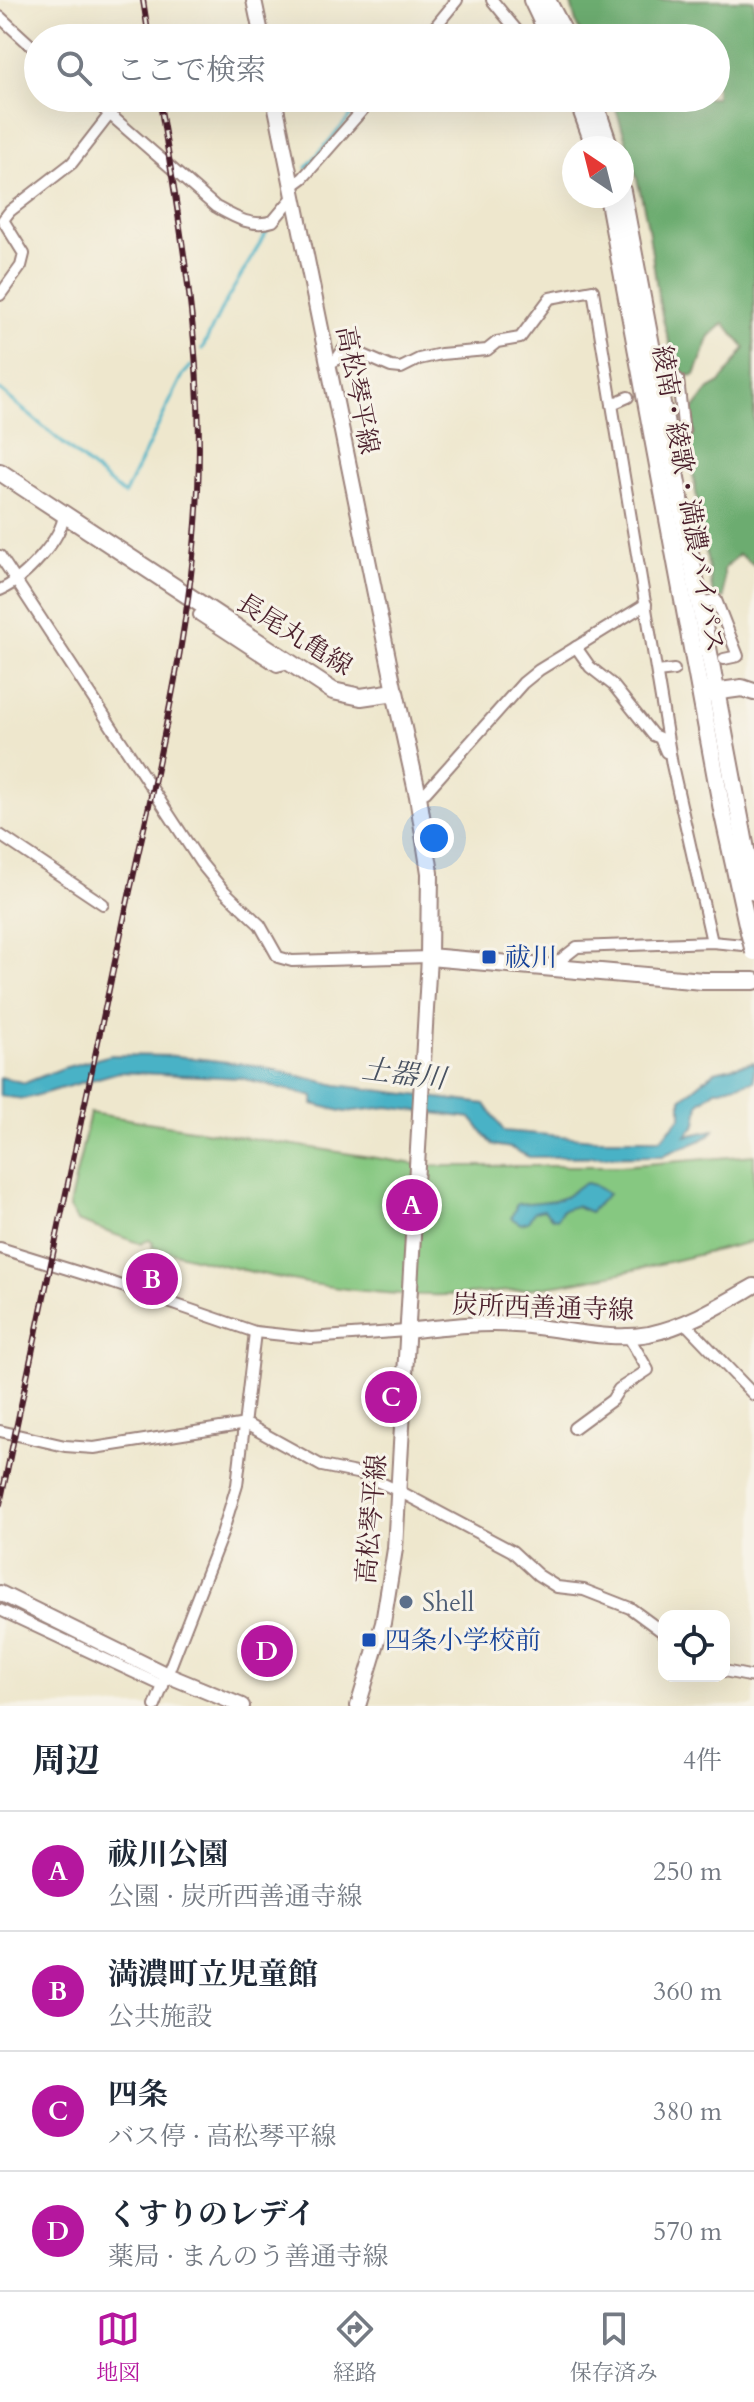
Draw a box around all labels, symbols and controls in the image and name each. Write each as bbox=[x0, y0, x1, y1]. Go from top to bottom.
search box bbox=[24, 24, 730, 112]
icon: search bbox=[52, 46, 96, 90]
text: ここで検索 bbox=[116, 50, 266, 91]
north arrow bbox=[562, 136, 634, 208]
street label: 高松琴平線 bbox=[328, 323, 387, 457]
street label: 綾南・綾歌・満濃バイパス bbox=[644, 343, 733, 656]
street label: 長尾丸亀線 bbox=[230, 585, 359, 684]
your location bbox=[414, 818, 454, 858]
place label: 祓川 bbox=[505, 940, 557, 975]
marker: 祓川 bbox=[480, 948, 498, 966]
water label: 土器川 bbox=[360, 1050, 451, 1098]
pin: A bbox=[386, 1175, 438, 1235]
pin: B bbox=[126, 1249, 178, 1309]
street label: 炭所西善通寺線 bbox=[451, 1287, 635, 1328]
pin: C bbox=[365, 1367, 417, 1427]
street label: 高松琴平線 bbox=[348, 1453, 395, 1585]
place label: Shell bbox=[422, 1585, 475, 1620]
marker: Shell bbox=[397, 1593, 415, 1611]
map controls bbox=[658, 1610, 730, 1682]
button: locate bbox=[658, 1610, 730, 1682]
pin: D bbox=[241, 1621, 293, 1681]
place label: 四条小学校前 bbox=[385, 1623, 541, 1658]
marker: 四条小学校前 bbox=[360, 1631, 378, 1649]
text: 周辺 bbox=[32, 1738, 100, 1784]
text: 4件 bbox=[683, 1743, 722, 1778]
text: 祓川公園 bbox=[108, 1834, 228, 1875]
text: A bbox=[48, 1854, 68, 1889]
text: 250 m bbox=[653, 1854, 722, 1889]
text: 公園 · 炭所西善通寺線 bbox=[108, 1879, 363, 1914]
text: 満濃町立児童館 bbox=[108, 1954, 318, 1995]
text: B bbox=[49, 1974, 67, 2009]
text: 360 m bbox=[653, 1974, 722, 2009]
text: 公共施設 bbox=[108, 1999, 212, 2034]
text: 四条 bbox=[108, 2074, 168, 2115]
text: C bbox=[48, 2094, 68, 2129]
text: 380 m bbox=[653, 2094, 722, 2129]
text: バス停 · 高松琴平線 bbox=[108, 2119, 337, 2154]
text: くすりのレデイ bbox=[108, 2194, 316, 2235]
text: D bbox=[47, 2214, 69, 2249]
text: 570 m bbox=[653, 2214, 722, 2249]
text: 薬局 · まんのう善通寺線 bbox=[108, 2239, 389, 2274]
tab: 地図 bbox=[96, 2307, 140, 2388]
tab: 経路 bbox=[333, 2307, 377, 2388]
tab: 保存済み bbox=[570, 2307, 658, 2388]

